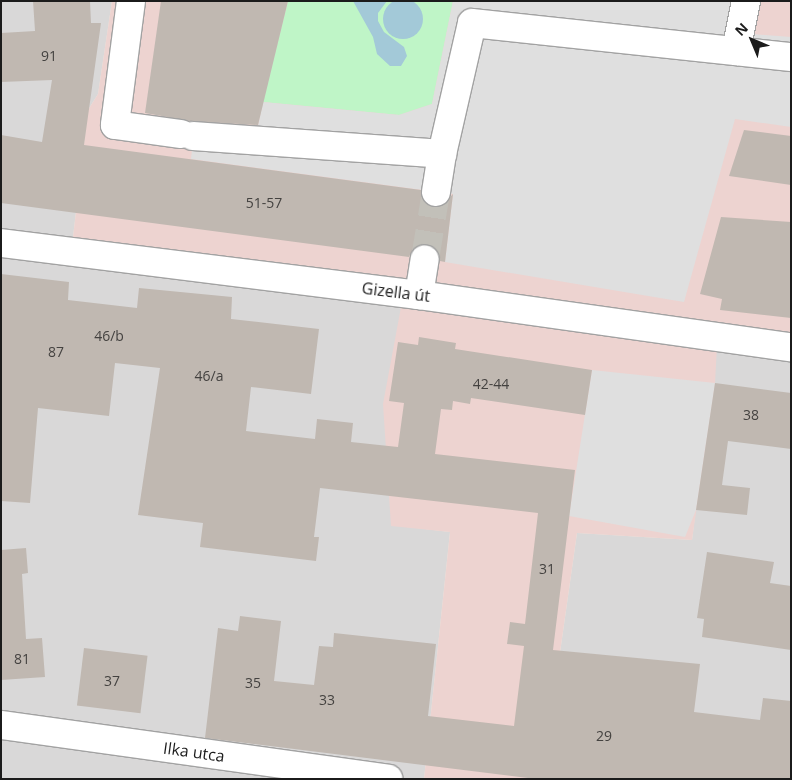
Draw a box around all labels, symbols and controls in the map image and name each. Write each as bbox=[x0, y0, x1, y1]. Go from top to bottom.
north arrow bbox=[727, 15, 777, 65]
text: N bbox=[730, 18, 752, 40]
house number: 91 bbox=[41, 48, 57, 64]
house number: 51-57 bbox=[246, 195, 282, 211]
street label: Gizella út bbox=[361, 278, 431, 306]
house number: 46/b bbox=[94, 328, 124, 344]
house number: 87 bbox=[48, 344, 64, 360]
house number: 46/a bbox=[195, 368, 223, 384]
house number: 42-44 bbox=[473, 376, 509, 392]
house number: 38 bbox=[743, 407, 759, 423]
house number: 31 bbox=[539, 561, 555, 577]
house number: 81 bbox=[14, 651, 30, 667]
house number: 37 bbox=[104, 673, 120, 689]
house number: 35 bbox=[245, 675, 261, 691]
house number: 33 bbox=[319, 692, 335, 708]
house number: 29 bbox=[596, 728, 612, 744]
street label: Ilka utca bbox=[162, 738, 226, 766]

